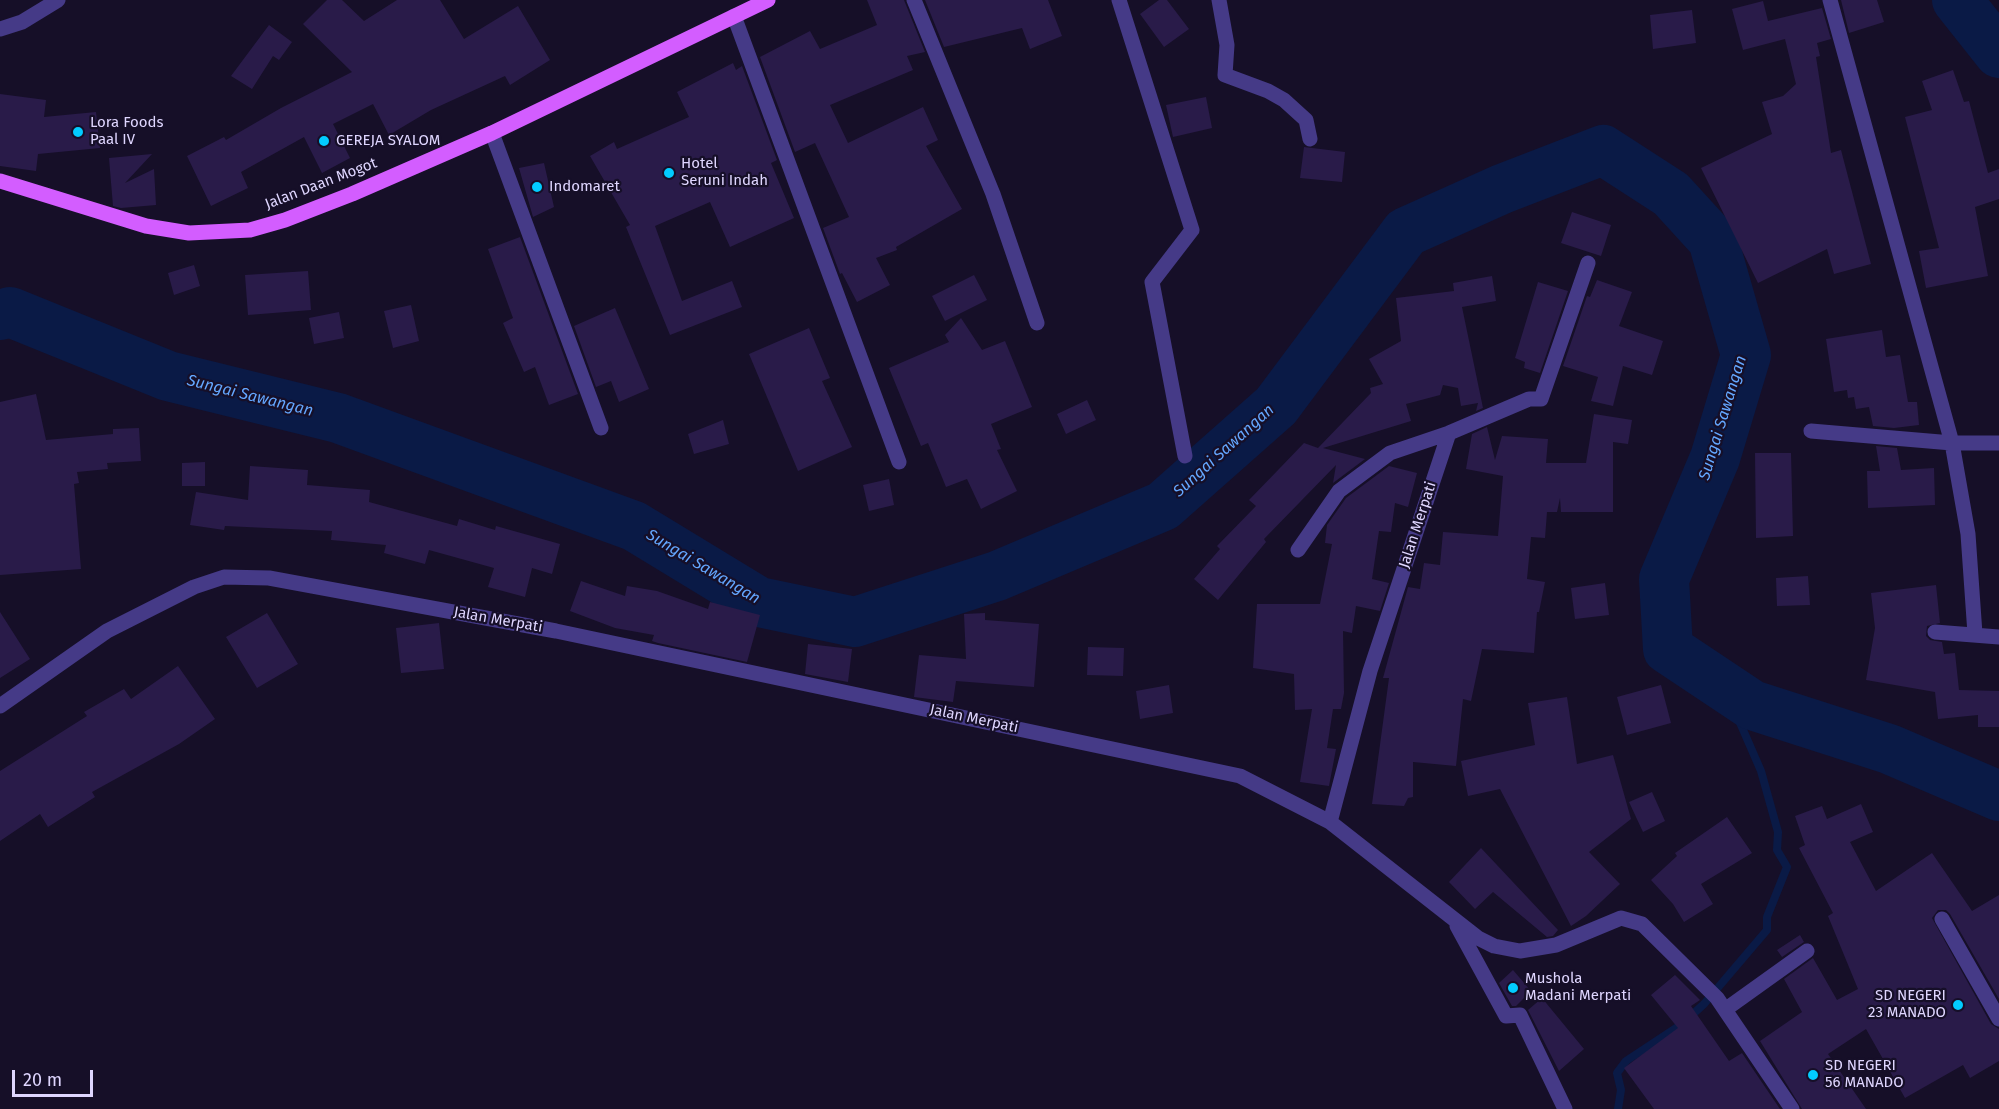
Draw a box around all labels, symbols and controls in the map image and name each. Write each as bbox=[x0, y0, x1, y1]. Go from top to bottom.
place label: Lora Foods Paal IV bbox=[90, 114, 164, 149]
marker: Lora Foods Paal IV bbox=[71, 125, 85, 139]
place label: GEREJA SYALOM bbox=[336, 132, 440, 150]
marker: GEREJA SYALOM bbox=[317, 134, 331, 148]
street label: Jalan Daan Mogot bbox=[262, 154, 380, 214]
place label: Hotel Seruni Indah bbox=[681, 155, 768, 190]
marker: Hotel Seruni Indah bbox=[662, 166, 676, 180]
place label: Indomaret bbox=[549, 178, 620, 196]
marker: Indomaret bbox=[530, 180, 544, 194]
water label: Sungai Sawangan bbox=[1695, 353, 1751, 483]
water label: Sungai Sawangan bbox=[185, 371, 315, 421]
water label: Sungai Sawangan bbox=[1170, 401, 1278, 501]
street label: Jalan Merpati bbox=[1396, 479, 1440, 571]
water label: Sungai Sawangan bbox=[643, 525, 763, 609]
street label: Jalan Merpati bbox=[452, 603, 544, 637]
street label: Jalan Merpati bbox=[928, 701, 1020, 737]
place label: Mushola Madani Merpati bbox=[1525, 970, 1631, 1005]
marker: Mushola Madani Merpati bbox=[1506, 981, 1520, 995]
place label: SD NEGERI 23 MANADO bbox=[1868, 987, 1946, 1022]
marker: SD NEGERI 23 MANADO bbox=[1951, 998, 1965, 1012]
place label: SD NEGERI 56 MANADO bbox=[1825, 1057, 1904, 1092]
scale bar bbox=[15, 1058, 96, 1096]
marker: SD NEGERI 56 MANADO bbox=[1806, 1068, 1820, 1082]
text: 20 m bbox=[23, 1069, 62, 1091]

